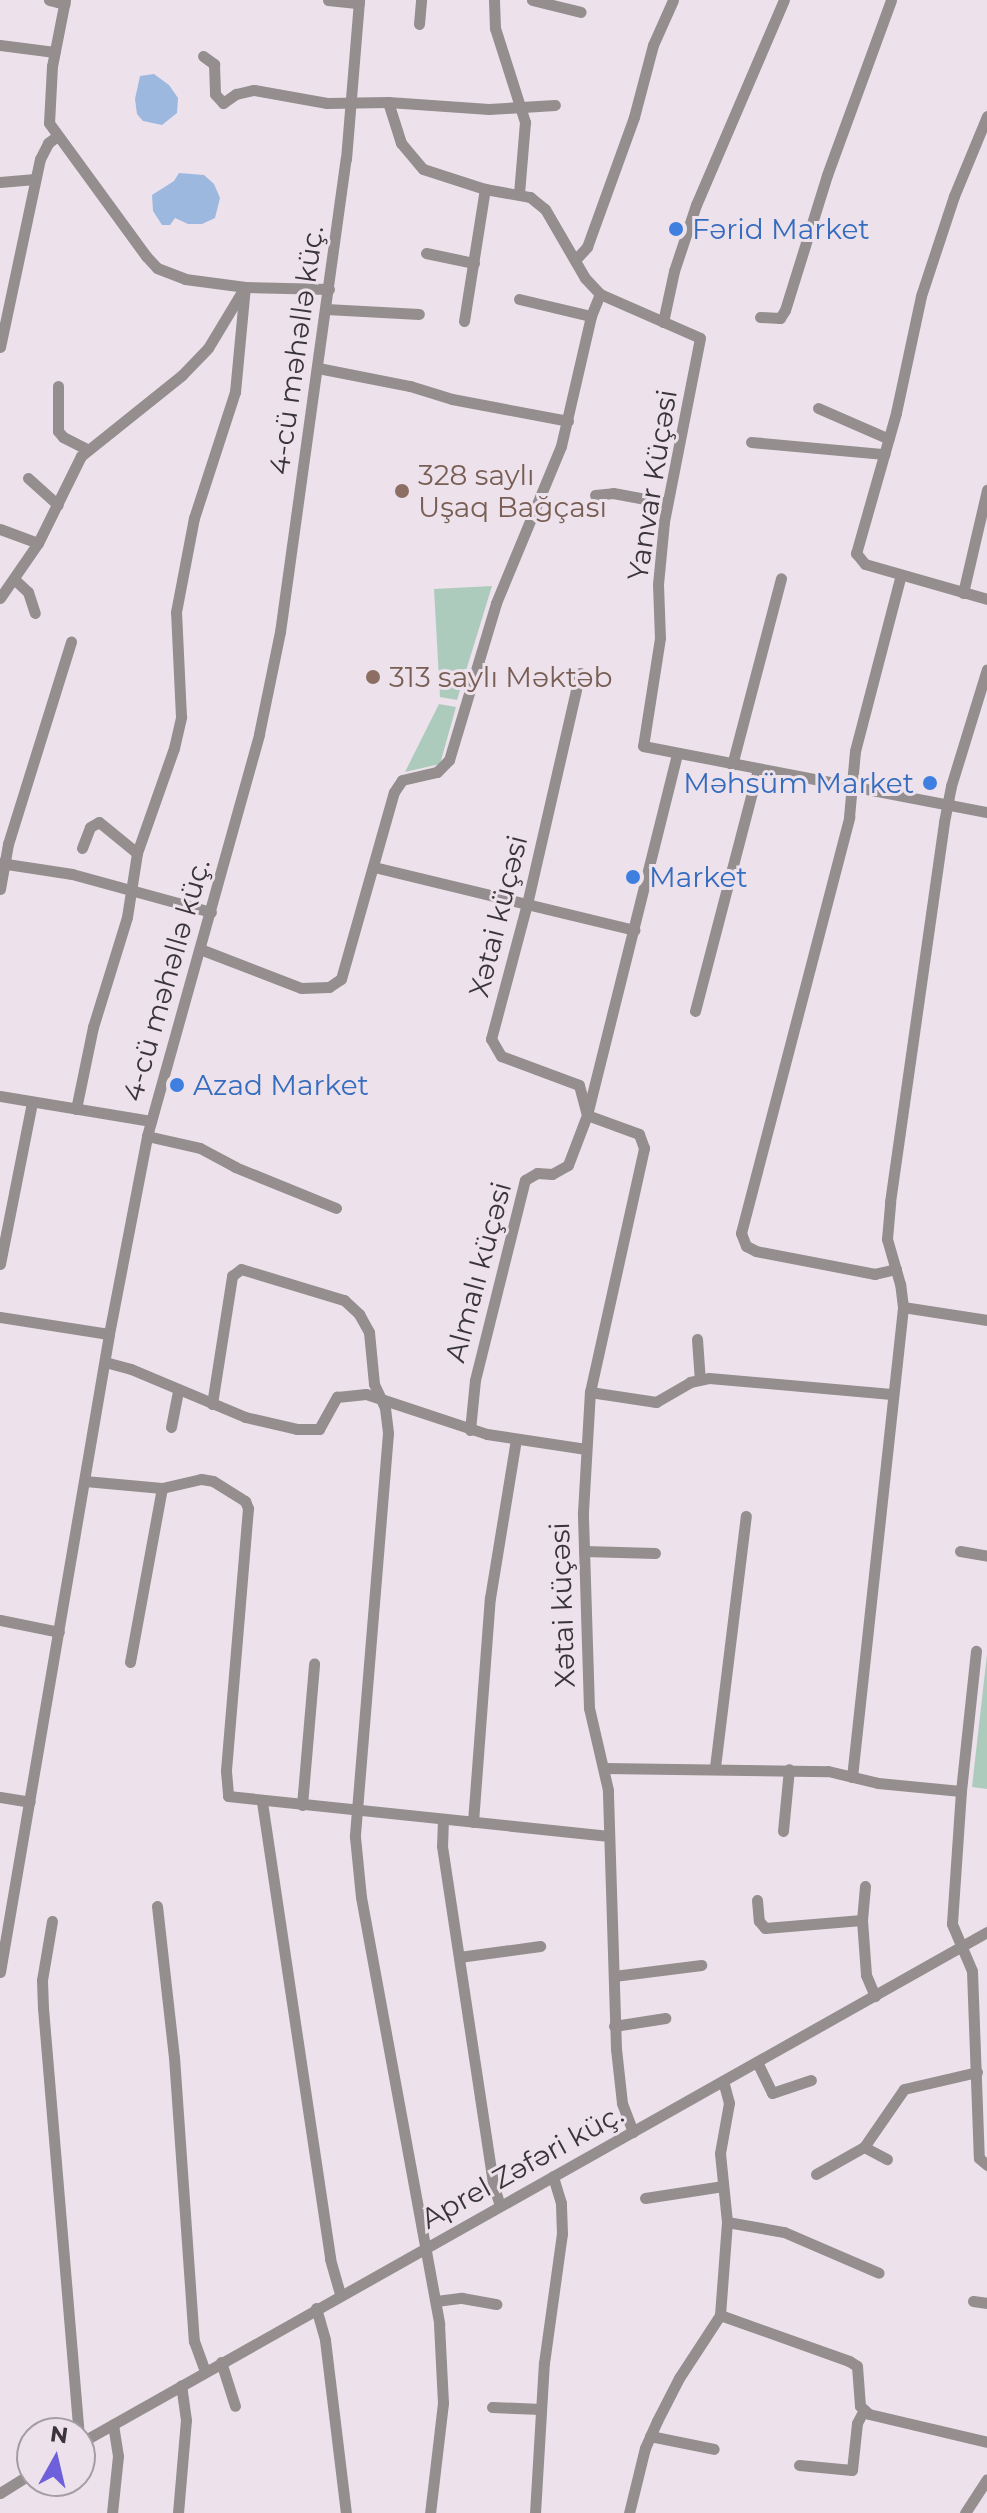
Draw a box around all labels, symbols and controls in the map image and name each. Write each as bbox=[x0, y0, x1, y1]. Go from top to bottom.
place label: Fərid Market bbox=[692, 212, 870, 246]
marker: Fərid Market bbox=[667, 220, 685, 238]
street label: 4-cü məhəllə küç. bbox=[262, 223, 330, 477]
street label: Yanvar Küçəsi bbox=[620, 387, 684, 583]
place label: 328 saylı Uşaq Bağçası bbox=[418, 458, 607, 524]
marker: 328 saylı Uşaq Bağçası bbox=[393, 482, 411, 500]
place label: 313 saylı Məktəb bbox=[389, 660, 612, 694]
marker: 313 saylı Məktəb bbox=[364, 668, 382, 686]
place label: Məhsüm Market bbox=[683, 766, 914, 800]
marker: Məhsüm Market bbox=[921, 774, 939, 792]
street label: Xətai küçəsi bbox=[462, 832, 534, 1000]
street label: 4-cü məhəllə küç. bbox=[115, 855, 217, 1105]
place label: Market bbox=[649, 860, 748, 894]
marker: Market bbox=[624, 868, 642, 886]
place label: Azad Market bbox=[193, 1068, 369, 1102]
marker: Azad Market bbox=[168, 1076, 186, 1094]
street label: Almalı küçəsi bbox=[438, 1178, 518, 1366]
street label: Xətai küçəsi bbox=[542, 1522, 582, 1688]
street label: Aprel Zəfəri küç. bbox=[415, 2097, 629, 2235]
north arrow bbox=[16, 2417, 96, 2497]
text: N bbox=[48, 2420, 70, 2449]

